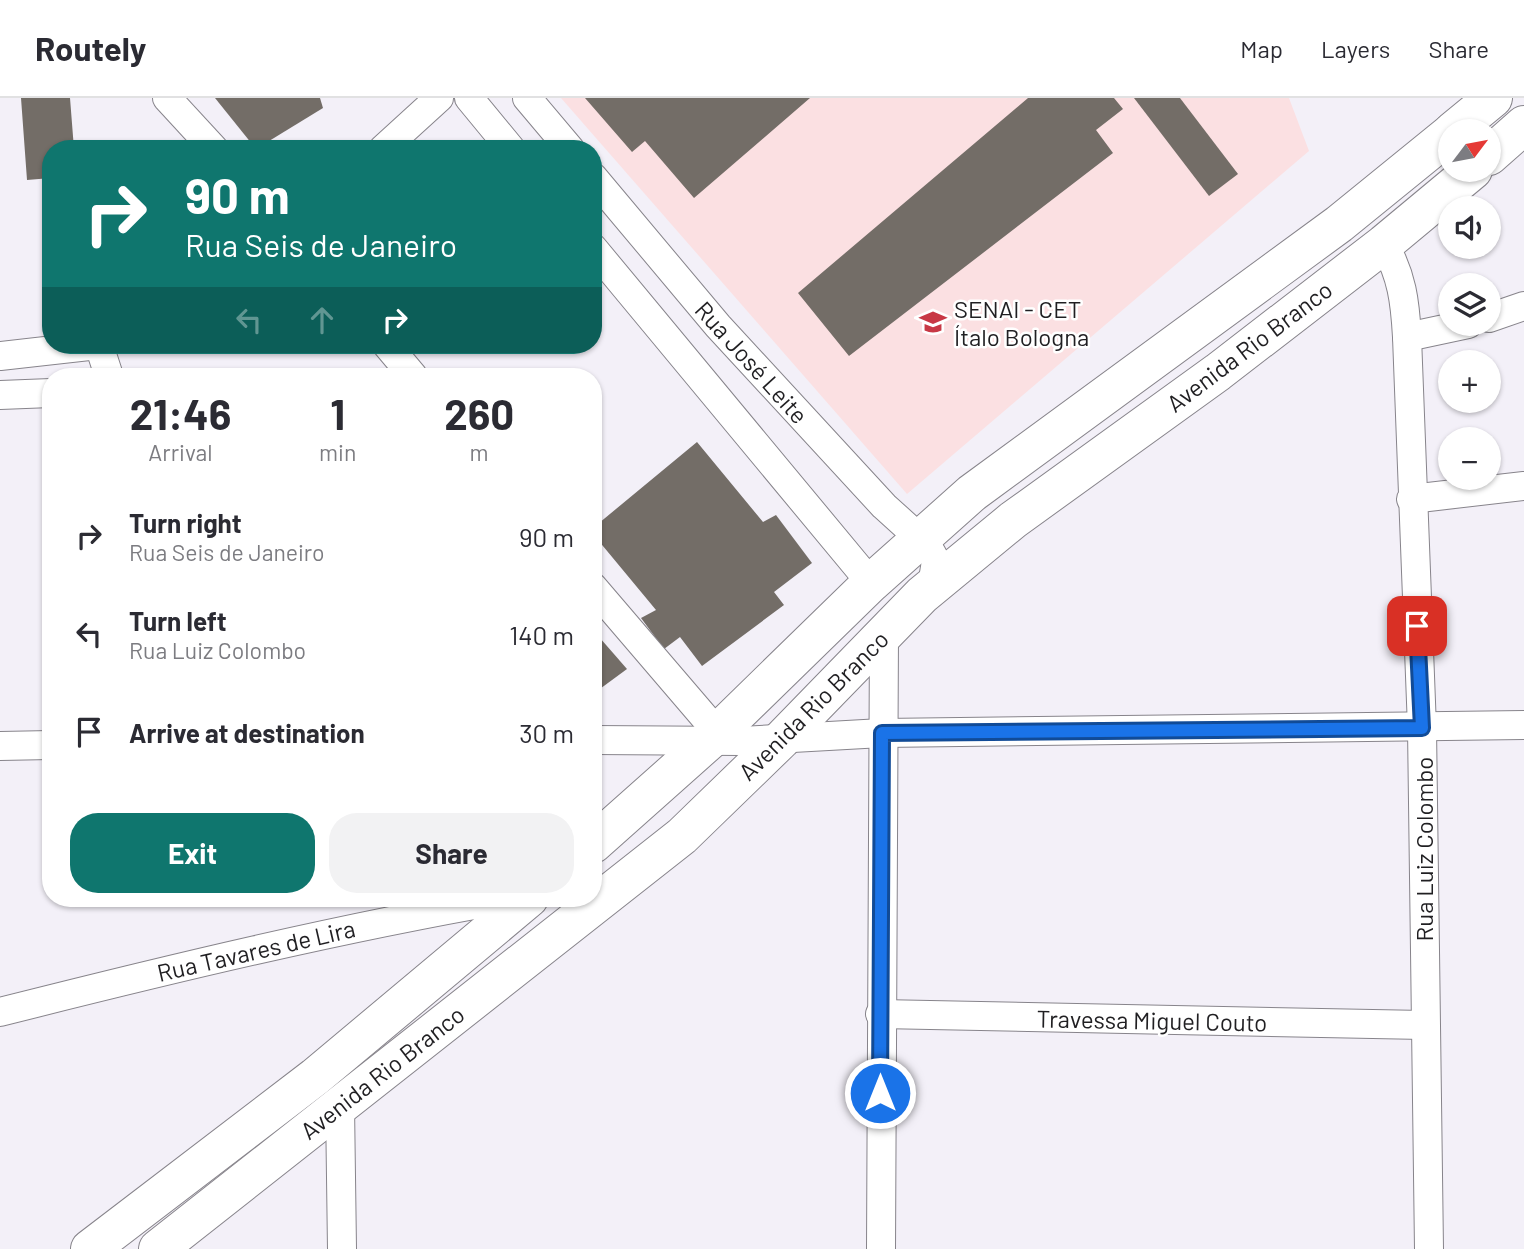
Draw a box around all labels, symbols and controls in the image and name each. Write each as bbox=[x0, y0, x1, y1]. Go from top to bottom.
text: Routely bbox=[35, 28, 146, 68]
text: Map bbox=[1240, 34, 1283, 63]
text: Layers bbox=[1321, 34, 1390, 63]
text: Share bbox=[1428, 34, 1489, 63]
north arrow bbox=[1438, 119, 1502, 182]
map controls bbox=[1438, 119, 1501, 490]
text: 90 m bbox=[185, 165, 290, 224]
icon: right bbox=[70, 168, 161, 259]
button: sound bbox=[1438, 196, 1501, 259]
text: Rua Seis de Janeiro bbox=[185, 225, 457, 263]
button: layers bbox=[1438, 273, 1501, 336]
street label: Avenida Rio Branco bbox=[1160, 274, 1338, 418]
place label: SENAI - CET Ítalo Bologna bbox=[954, 294, 1089, 351]
street label: Rua José Leite bbox=[690, 295, 814, 429]
icon: left bbox=[230, 301, 268, 339]
icon: ahead bbox=[303, 301, 341, 339]
icon: right bbox=[376, 301, 414, 339]
school or university icon: SENAI - CET Ítalo Bologna bbox=[918, 307, 948, 337]
button: + bbox=[1438, 350, 1501, 413]
text: 21:46 bbox=[130, 388, 231, 438]
text: 1 bbox=[330, 388, 345, 438]
text: 260 bbox=[444, 388, 514, 438]
button: − bbox=[1438, 427, 1501, 490]
text: Arrival bbox=[148, 438, 213, 466]
text: min bbox=[319, 438, 356, 466]
text: m bbox=[470, 438, 489, 466]
text: Turn right bbox=[129, 507, 242, 538]
icon: right bbox=[70, 517, 108, 555]
text: 90 m bbox=[519, 521, 574, 552]
text: Rua Seis de Janeiro bbox=[129, 538, 325, 566]
pin bbox=[1387, 596, 1447, 656]
text: Turn left bbox=[129, 605, 227, 636]
icon: arrive bbox=[1398, 607, 1436, 645]
icon: left bbox=[70, 615, 108, 653]
text: 140 m bbox=[509, 619, 574, 650]
street label: Avenida Rio Branco bbox=[732, 624, 894, 786]
text: Rua Luiz Colombo bbox=[129, 636, 306, 664]
icon: arrive bbox=[70, 713, 108, 751]
text: Arrive at destination bbox=[129, 717, 365, 748]
text: 30 m bbox=[519, 717, 574, 748]
street label: Rua Luiz Colombo bbox=[1409, 757, 1438, 941]
button: Exit bbox=[70, 813, 315, 893]
button: Share bbox=[329, 813, 574, 893]
street label: Rua Tavares de Lira bbox=[154, 913, 358, 987]
street label: Avenida Rio Branco bbox=[294, 999, 470, 1145]
street label: Travessa Miguel Couto bbox=[1036, 1003, 1268, 1037]
position arrow bbox=[843, 1056, 917, 1130]

